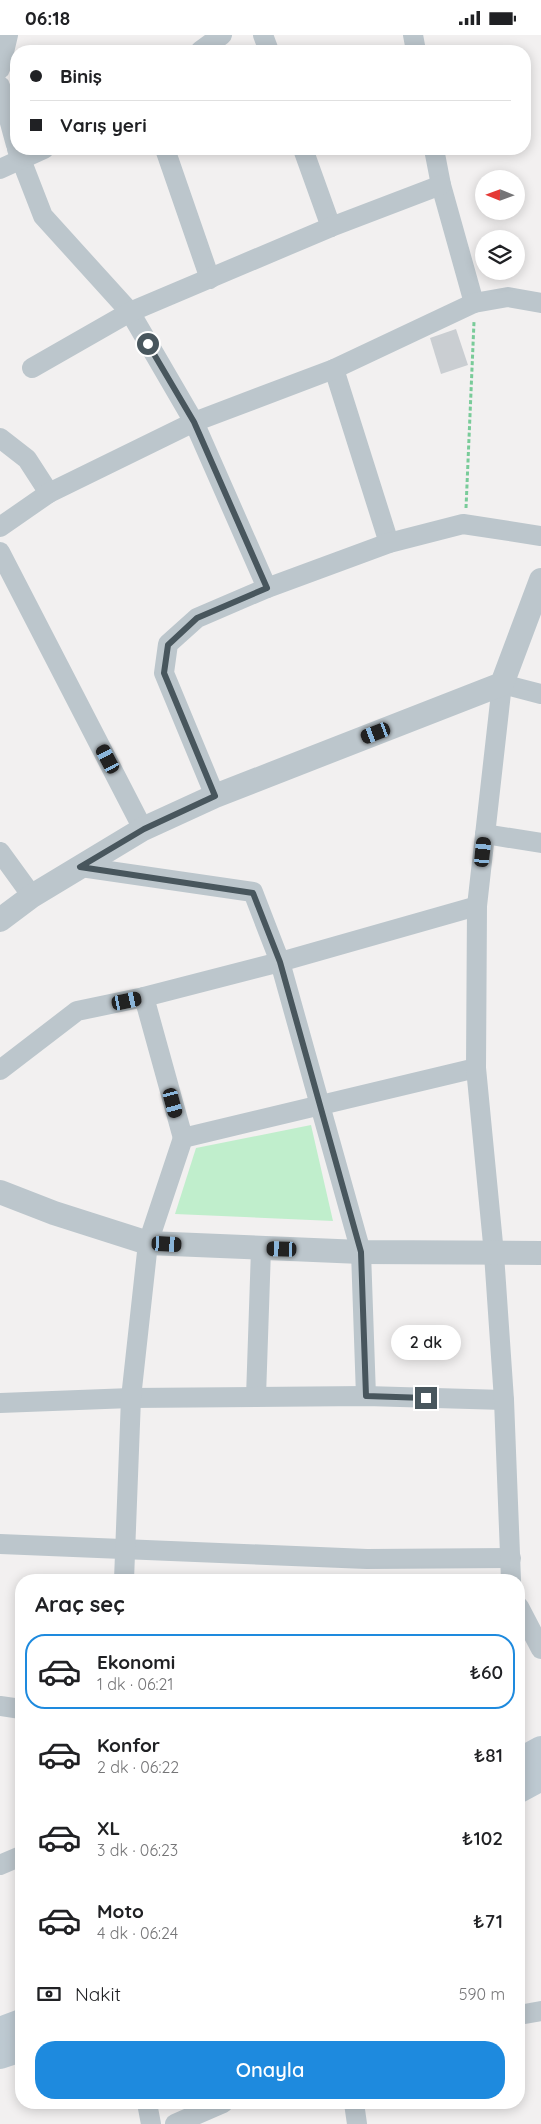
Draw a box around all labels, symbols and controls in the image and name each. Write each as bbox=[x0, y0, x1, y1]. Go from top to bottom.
text: 06:18 bbox=[25, 6, 70, 30]
text: Biniş bbox=[60, 64, 102, 88]
text: Varış yeri bbox=[60, 113, 147, 137]
north arrow bbox=[475, 170, 525, 220]
map controls bbox=[475, 170, 525, 280]
button: layers bbox=[475, 230, 525, 280]
route start bbox=[137, 333, 159, 355]
car bbox=[359, 721, 392, 745]
car bbox=[94, 742, 121, 776]
car bbox=[473, 836, 492, 868]
car bbox=[110, 991, 143, 1011]
car bbox=[161, 1087, 184, 1119]
car bbox=[151, 1236, 182, 1252]
car bbox=[266, 1241, 297, 1257]
callout: 2 dk bbox=[391, 1325, 461, 1361]
text: 2 dk bbox=[410, 1332, 442, 1352]
route end bbox=[415, 1387, 437, 1409]
text: Araç seç bbox=[35, 1590, 125, 1618]
icon: car bbox=[37, 1649, 82, 1694]
text: Ekonomi bbox=[97, 1650, 175, 1674]
text: ₺60 bbox=[469, 1660, 503, 1684]
text: 1 dk · 06:21 bbox=[97, 1674, 173, 1694]
icon: car bbox=[37, 1732, 82, 1777]
text: Konfor bbox=[97, 1733, 160, 1757]
text: ₺81 bbox=[474, 1743, 503, 1767]
text: 2 dk · 06:22 bbox=[97, 1757, 179, 1777]
icon: car bbox=[37, 1815, 82, 1860]
text: XL bbox=[97, 1816, 120, 1840]
text: ₺102 bbox=[462, 1826, 503, 1850]
text: 3 dk · 06:23 bbox=[97, 1840, 178, 1860]
icon: car bbox=[37, 1898, 82, 1943]
text: Moto bbox=[97, 1899, 144, 1923]
text: ₺71 bbox=[473, 1909, 503, 1933]
text: 4 dk · 06:24 bbox=[97, 1923, 178, 1943]
icon: cash bbox=[35, 1980, 63, 2008]
text: Nakit bbox=[75, 1982, 121, 2006]
text: 590 m bbox=[459, 1984, 505, 2004]
button: Onayla bbox=[35, 2041, 505, 2099]

